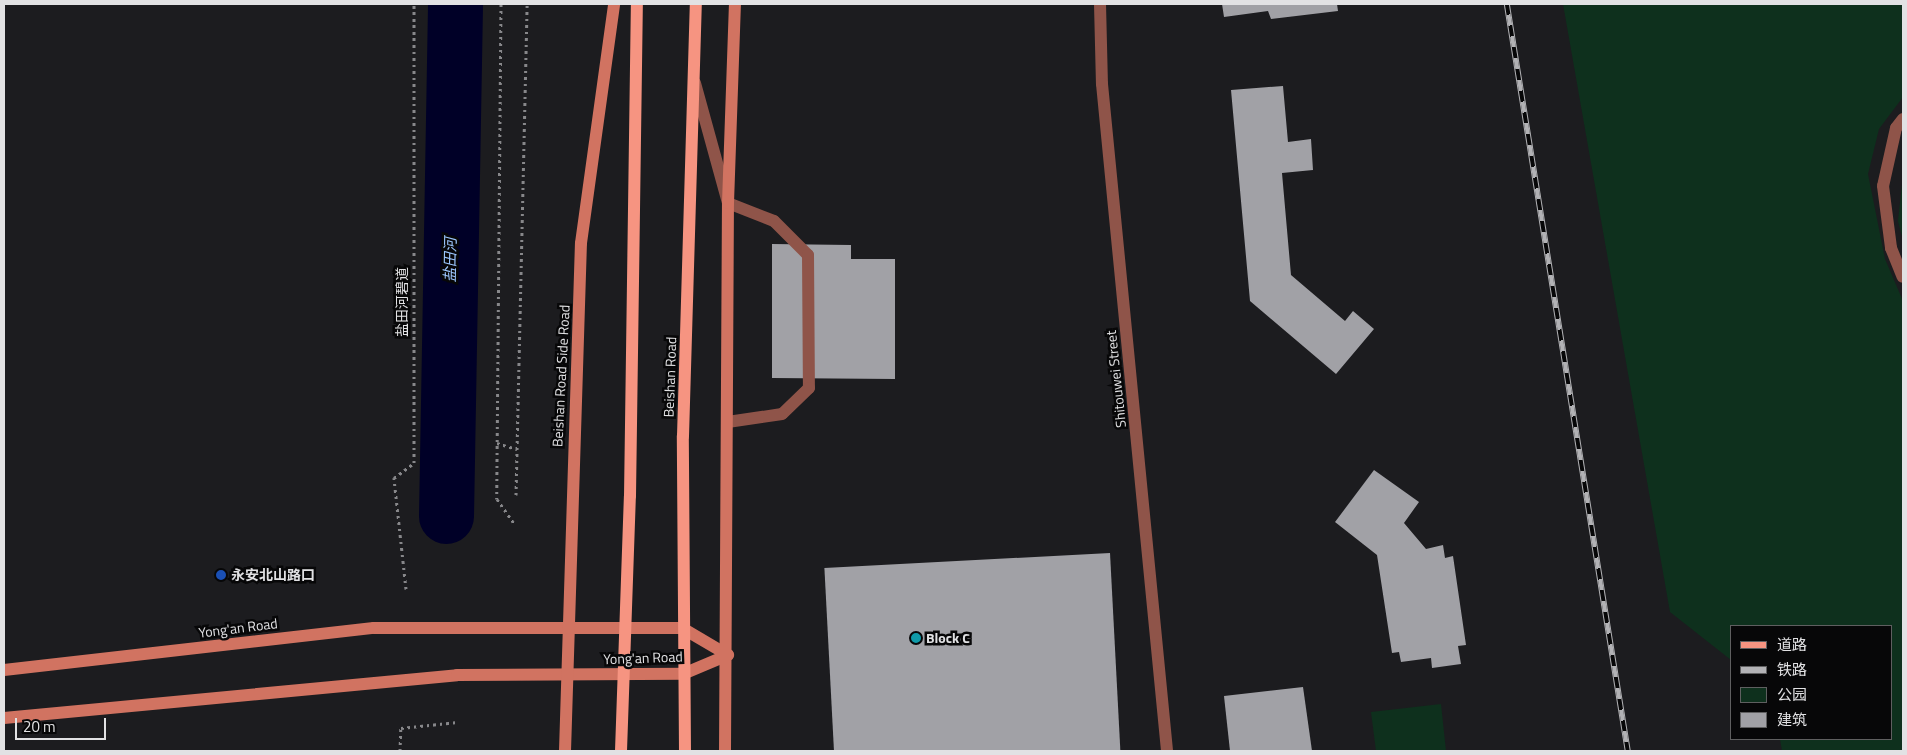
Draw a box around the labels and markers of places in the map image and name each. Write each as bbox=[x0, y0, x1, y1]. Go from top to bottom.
place label: 永安北山路口 bbox=[231, 567, 315, 583]
marker: 永安北山路口 bbox=[215, 569, 227, 581]
place label: Block C bbox=[926, 630, 970, 646]
marker: Block C bbox=[910, 632, 922, 644]

